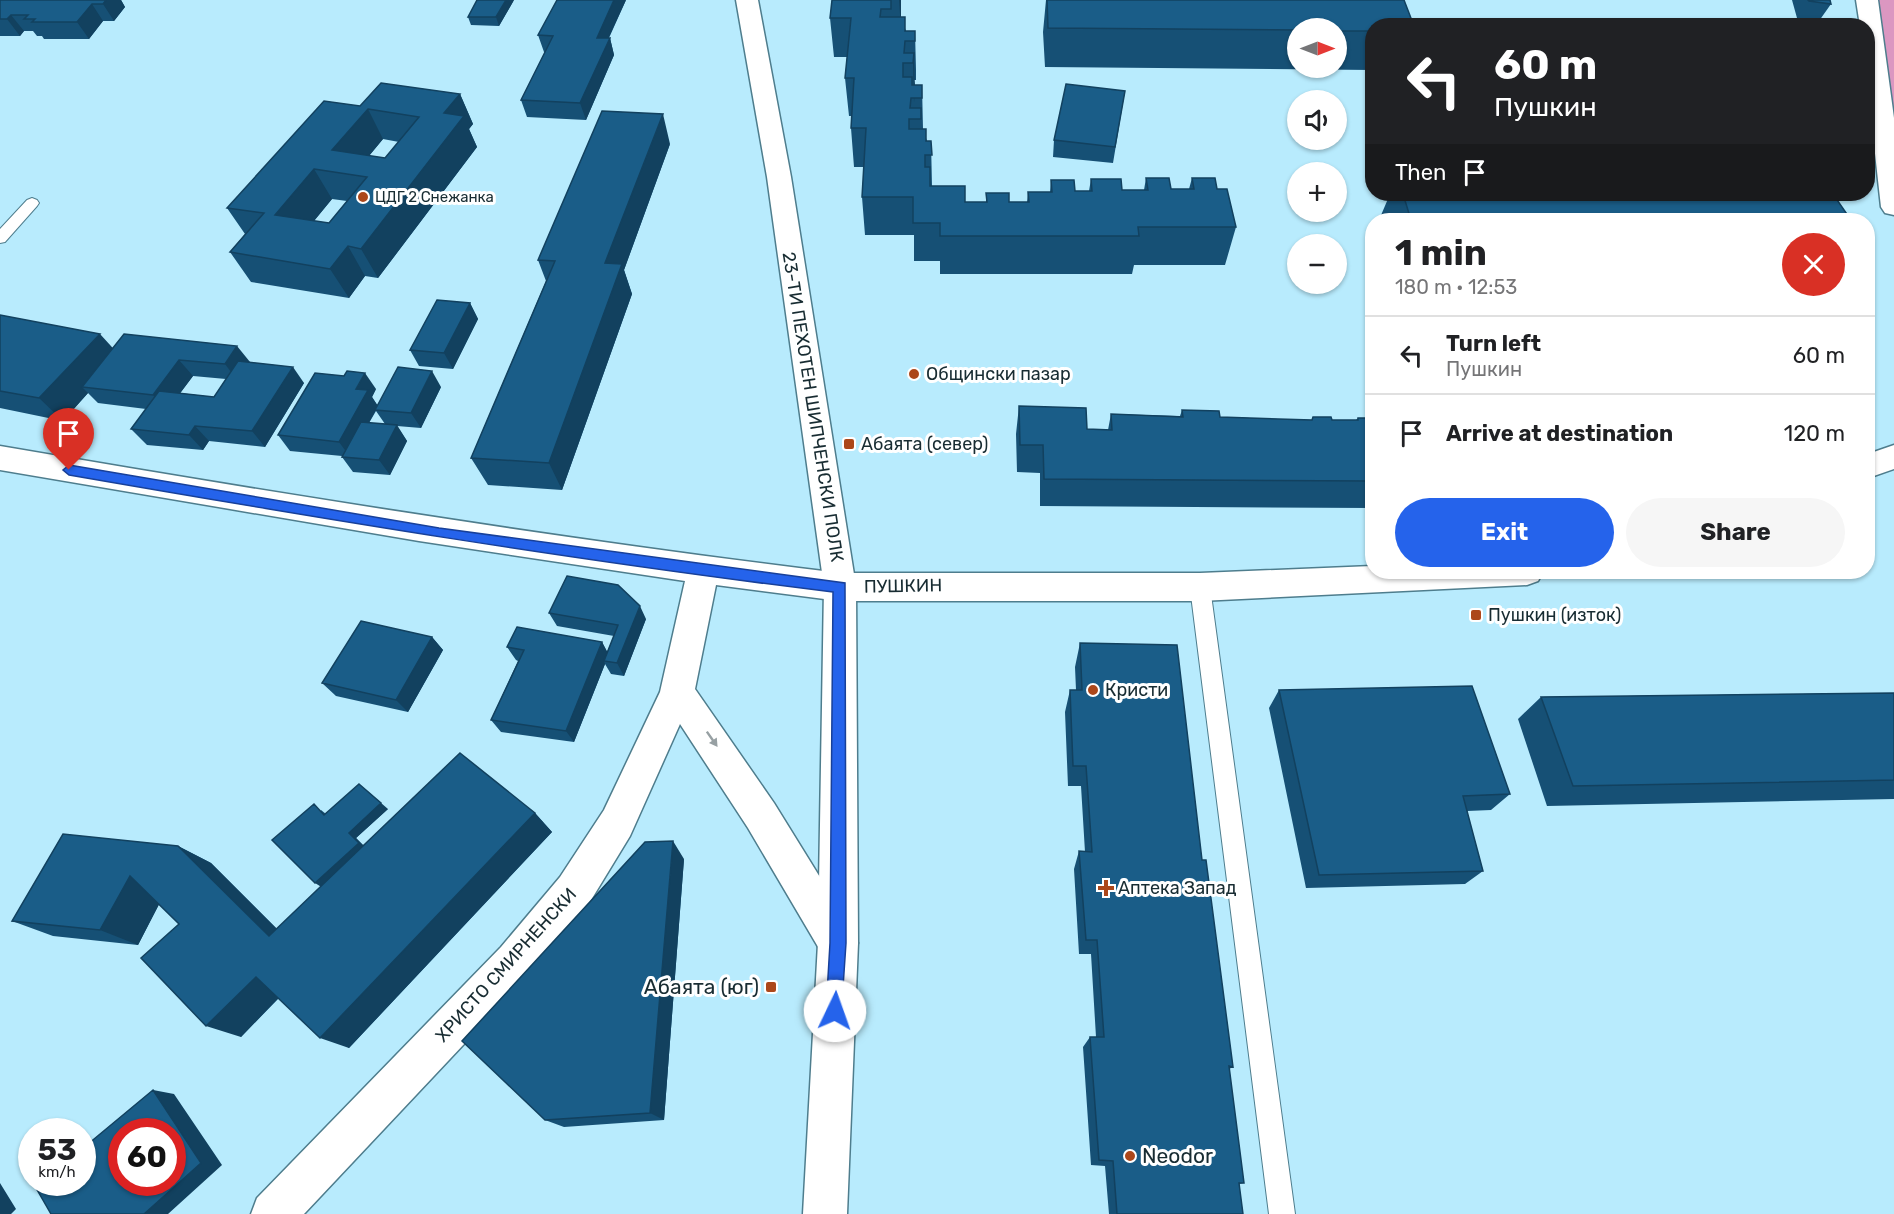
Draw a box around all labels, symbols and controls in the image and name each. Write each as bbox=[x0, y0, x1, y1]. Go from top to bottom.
north arrow bbox=[1287, 18, 1347, 78]
map controls bbox=[1287, 18, 1347, 294]
text: 60 m bbox=[1494, 40, 1597, 90]
icon: left bbox=[1395, 42, 1473, 120]
button: sound bbox=[1287, 90, 1347, 150]
text: Пушкин bbox=[1494, 91, 1597, 123]
icon: arrive bbox=[1458, 156, 1491, 189]
text: Then bbox=[1395, 159, 1446, 186]
button: + bbox=[1287, 162, 1347, 222]
place label: ЦДГ 2 Снежанка bbox=[375, 188, 494, 206]
marker: ЦДГ 2 Снежанка bbox=[356, 190, 370, 204]
text: 1 min bbox=[1395, 231, 1487, 274]
button: close bbox=[1782, 233, 1845, 296]
button: − bbox=[1287, 234, 1347, 294]
street label: 23-ТИ ПЕХОТЕН ШИПЧЕНСКИ ПОЛК bbox=[778, 250, 848, 564]
text: 180 m · 12:53 bbox=[1395, 275, 1517, 299]
text: Turn left bbox=[1446, 330, 1541, 357]
icon: left bbox=[1395, 339, 1428, 372]
text: 60 m bbox=[1793, 342, 1845, 369]
text: Пушкин bbox=[1446, 357, 1522, 381]
place label: Общински пазар bbox=[926, 363, 1071, 385]
marker: Общински пазар bbox=[907, 367, 921, 381]
pin bbox=[43, 408, 94, 470]
icon: arrive bbox=[52, 417, 85, 450]
icon: arrive bbox=[1395, 417, 1428, 450]
text: Arrive at destination bbox=[1446, 420, 1673, 447]
text: 120 m bbox=[1784, 420, 1845, 447]
place label: Абаята (север) bbox=[861, 433, 988, 455]
marker: Абаята (север) bbox=[842, 437, 856, 451]
button: Exit bbox=[1395, 498, 1614, 567]
button: Share bbox=[1626, 498, 1845, 567]
street label: ПУШКИН bbox=[864, 574, 942, 598]
place label: Пушкин (изток) bbox=[1488, 604, 1621, 626]
marker: Пушкин (изток) bbox=[1469, 608, 1483, 622]
place label: Кристи bbox=[1105, 679, 1168, 701]
marker: Кристи bbox=[1086, 683, 1100, 697]
one-way arrow bbox=[706, 731, 718, 747]
place label: Аптека Запад bbox=[1118, 877, 1237, 899]
marker: Аптека Запад bbox=[1099, 881, 1113, 895]
street label: ХРИСТО СМИРНЕНСКИ bbox=[431, 883, 581, 1047]
place label: Абаята (юг) bbox=[644, 974, 759, 999]
position arrow bbox=[803, 979, 867, 1043]
marker: Абаята (юг) bbox=[764, 980, 778, 994]
speed limit sign: 60 bbox=[108, 1118, 186, 1196]
text: 53 bbox=[37, 1132, 77, 1168]
place label: Neodor bbox=[1142, 1143, 1213, 1168]
marker: Neodor bbox=[1123, 1149, 1137, 1163]
text: km/h bbox=[38, 1163, 76, 1181]

